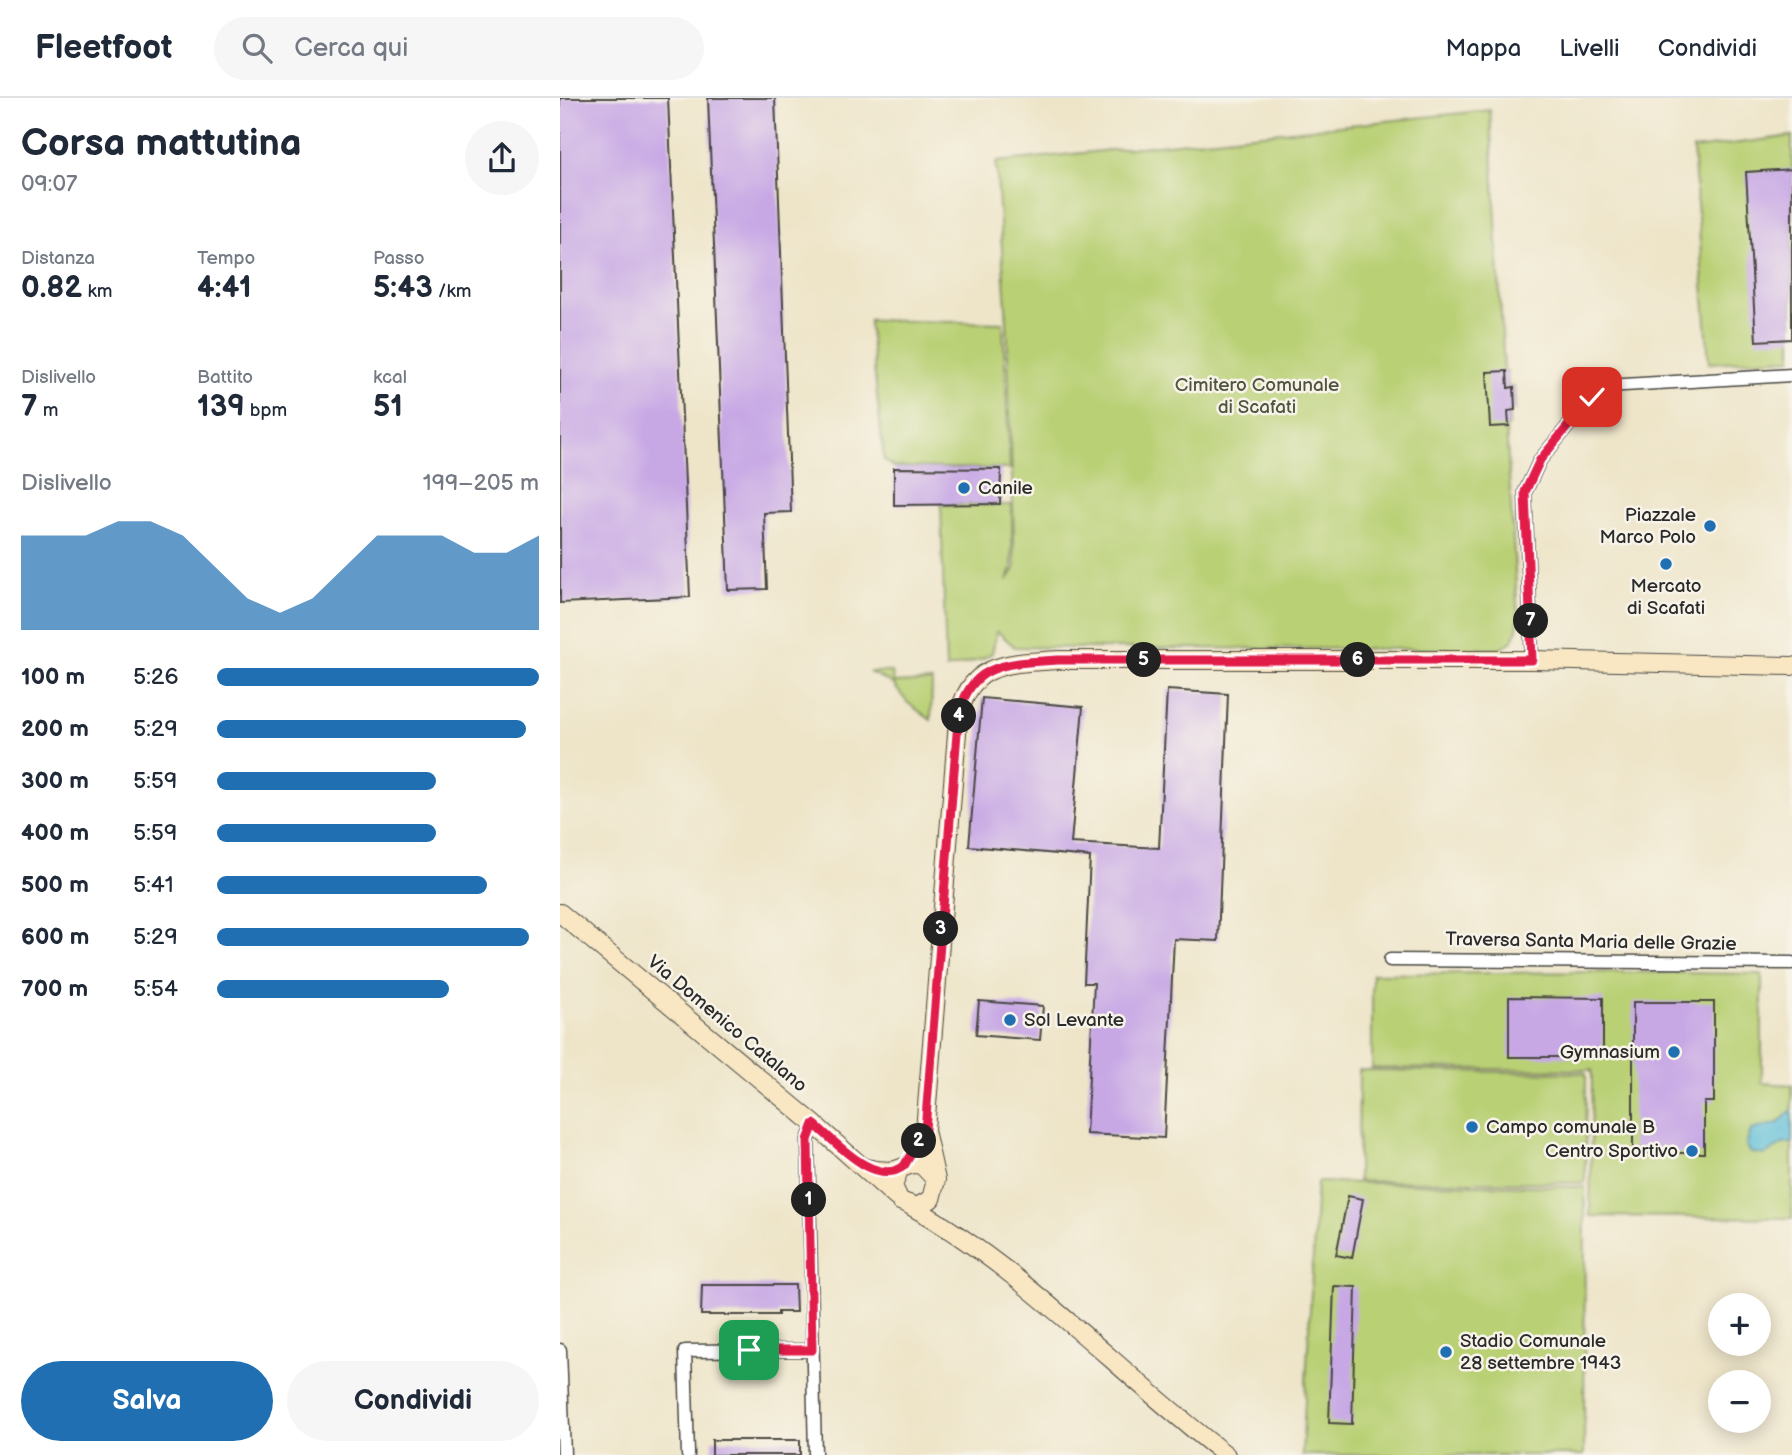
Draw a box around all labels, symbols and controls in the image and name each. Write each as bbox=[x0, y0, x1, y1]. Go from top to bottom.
search box bbox=[214, 17, 704, 80]
text: Fleetfoot bbox=[35, 28, 172, 68]
icon: search bbox=[238, 29, 276, 67]
text: Cerca qui bbox=[294, 33, 408, 64]
text: Mappa bbox=[1446, 34, 1521, 63]
text: Livelli bbox=[1559, 34, 1620, 63]
text: Condividi bbox=[1658, 34, 1757, 63]
text: Corsa mattutina bbox=[21, 121, 302, 166]
button: share bbox=[465, 121, 539, 195]
text: 09:07 bbox=[21, 170, 77, 198]
text: Distanza bbox=[21, 247, 95, 270]
text: Tempo bbox=[197, 247, 255, 270]
text: Passo bbox=[373, 247, 425, 270]
text: 0.82 bbox=[21, 270, 82, 306]
text: 4:41 bbox=[197, 270, 252, 306]
text: 5:43 bbox=[373, 270, 433, 306]
text: km bbox=[82, 280, 112, 303]
text: /km bbox=[433, 280, 471, 303]
text: Dislivello bbox=[21, 366, 96, 389]
text: Battito bbox=[197, 366, 253, 389]
text: kcal bbox=[373, 366, 407, 389]
pin bbox=[1562, 367, 1622, 427]
park label: Cimitero Comunale di Scafati bbox=[1175, 374, 1339, 419]
icon: check bbox=[1573, 378, 1611, 416]
text: 7 bbox=[21, 389, 38, 425]
text: 139 bbox=[197, 389, 245, 425]
text: 51 bbox=[373, 389, 403, 425]
text: m bbox=[38, 399, 58, 422]
text: bpm bbox=[245, 399, 287, 422]
text: Dislivello bbox=[21, 469, 112, 497]
text: 199–205 m bbox=[423, 469, 539, 497]
place label: Canile bbox=[978, 477, 1033, 500]
marker: Canile bbox=[956, 480, 972, 496]
place label: Piazzale Marco Polo bbox=[1599, 504, 1696, 549]
marker: Piazzale Marco Polo bbox=[1702, 518, 1718, 534]
marker: Mercato di Scafati bbox=[1658, 556, 1674, 572]
place label: Mercato di Scafati bbox=[1627, 575, 1705, 620]
pin: 7 bbox=[1514, 603, 1548, 638]
text: 7 bbox=[1525, 609, 1536, 632]
pin: 5 bbox=[1126, 642, 1162, 678]
pin: 6 bbox=[1340, 642, 1376, 678]
text: 5 bbox=[1138, 648, 1149, 671]
text: 6 bbox=[1352, 648, 1363, 671]
text: 100 m bbox=[21, 663, 85, 691]
text: 5:26 bbox=[133, 663, 178, 691]
pin: 4 bbox=[942, 698, 976, 734]
text: 4 bbox=[953, 704, 964, 727]
text: 200 m bbox=[21, 715, 89, 743]
text: 5:29 bbox=[133, 715, 178, 743]
text: 300 m bbox=[21, 767, 89, 795]
text: 5:59 bbox=[133, 767, 177, 795]
text: 400 m bbox=[21, 819, 89, 847]
text: 5:59 bbox=[133, 819, 177, 847]
text: 500 m bbox=[21, 871, 89, 899]
text: 5:41 bbox=[133, 871, 174, 899]
pin: 3 bbox=[924, 912, 958, 946]
text: 3 bbox=[935, 917, 946, 940]
text: 600 m bbox=[21, 923, 89, 951]
text: 5:29 bbox=[133, 923, 178, 951]
street label: Traversa Santa Maria delle Grazie bbox=[1445, 928, 1737, 956]
street label: Via Domenico Catalano bbox=[643, 950, 811, 1098]
text: 700 m bbox=[21, 975, 88, 1003]
text: 5:54 bbox=[133, 975, 178, 1003]
place label: Sol Levante bbox=[1024, 1009, 1124, 1032]
marker: Sol Levante bbox=[1002, 1012, 1018, 1028]
place label: Gymnasium bbox=[1560, 1041, 1660, 1064]
marker: Gymnasium bbox=[1666, 1044, 1682, 1060]
place label: Campo comunale B bbox=[1486, 1116, 1655, 1139]
marker: Campo comunale B bbox=[1464, 1119, 1480, 1135]
pin: 2 bbox=[902, 1124, 936, 1158]
text: 2 bbox=[913, 1129, 924, 1152]
place label: Centro Sportivo bbox=[1545, 1140, 1678, 1163]
marker: Centro Sportivo bbox=[1684, 1143, 1700, 1159]
pin: 1 bbox=[792, 1182, 826, 1218]
text: 1 bbox=[805, 1188, 813, 1211]
map controls bbox=[1708, 1293, 1771, 1433]
button: + bbox=[1708, 1293, 1771, 1356]
pin bbox=[719, 1320, 779, 1380]
place label: Stadio Comunale 28 settembre 1943 bbox=[1460, 1330, 1622, 1375]
icon: arrive bbox=[730, 1331, 768, 1369]
marker: Stadio Comunale 28 settembre 1943 bbox=[1438, 1344, 1454, 1360]
button: Salva bbox=[21, 1361, 273, 1441]
button: Condividi bbox=[287, 1361, 539, 1441]
button: − bbox=[1708, 1370, 1771, 1433]

